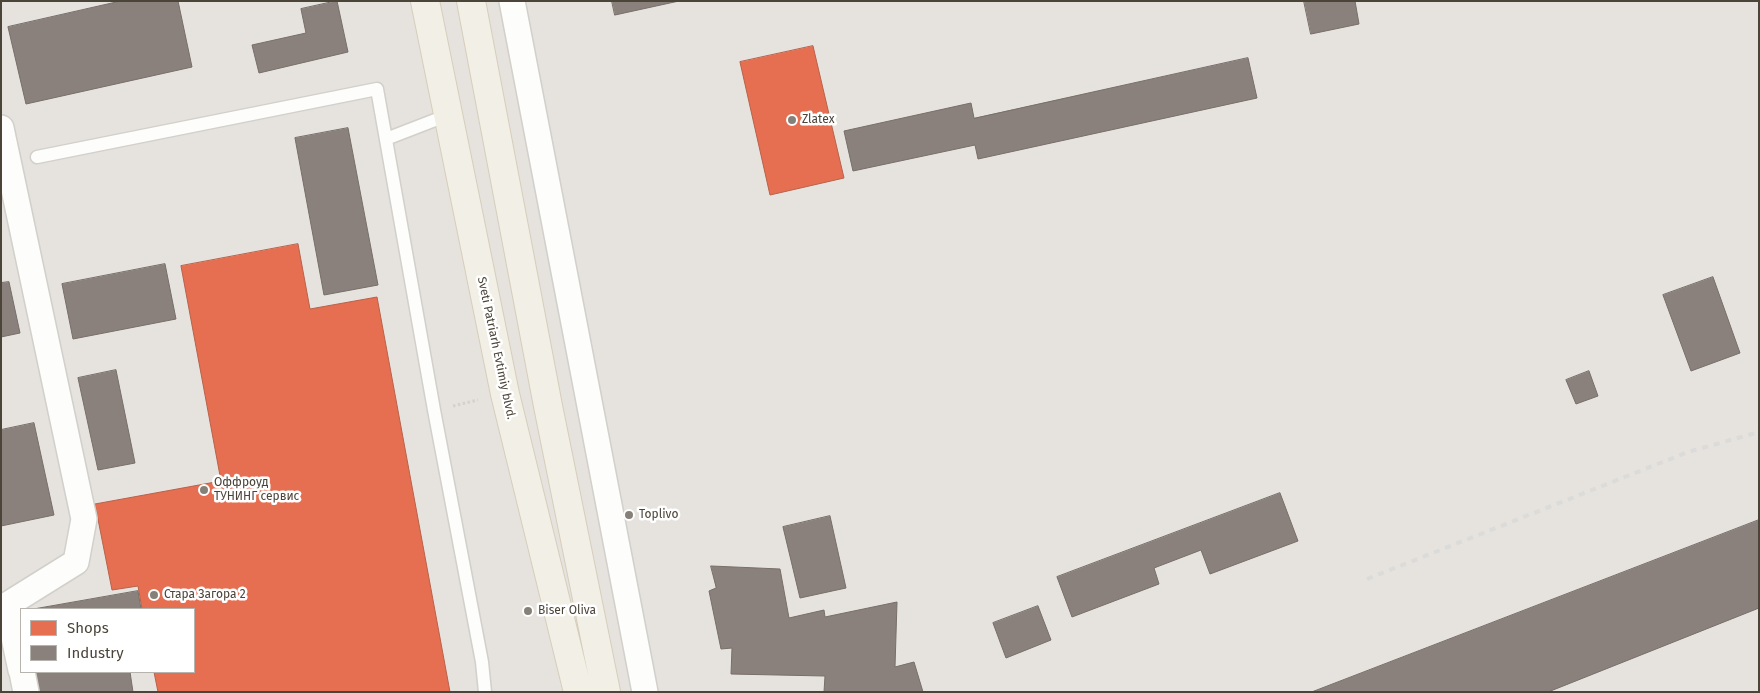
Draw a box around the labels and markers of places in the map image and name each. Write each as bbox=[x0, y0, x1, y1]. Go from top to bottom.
place label: Zlatex bbox=[802, 113, 834, 127]
marker: Zlatex bbox=[786, 114, 798, 126]
place label: Оффроуд ТУНИНГ сервис bbox=[214, 476, 299, 504]
marker: Оффроуд ТУНИНГ сервис bbox=[198, 484, 210, 496]
place label: Toplivo bbox=[639, 508, 678, 522]
marker: Toplivo bbox=[623, 509, 635, 521]
place label: Стара Загора 2 bbox=[164, 588, 246, 602]
marker: Стара Загора 2 bbox=[148, 589, 160, 601]
place label: Biser Oliva bbox=[538, 604, 596, 618]
marker: Biser Oliva bbox=[522, 605, 534, 617]

